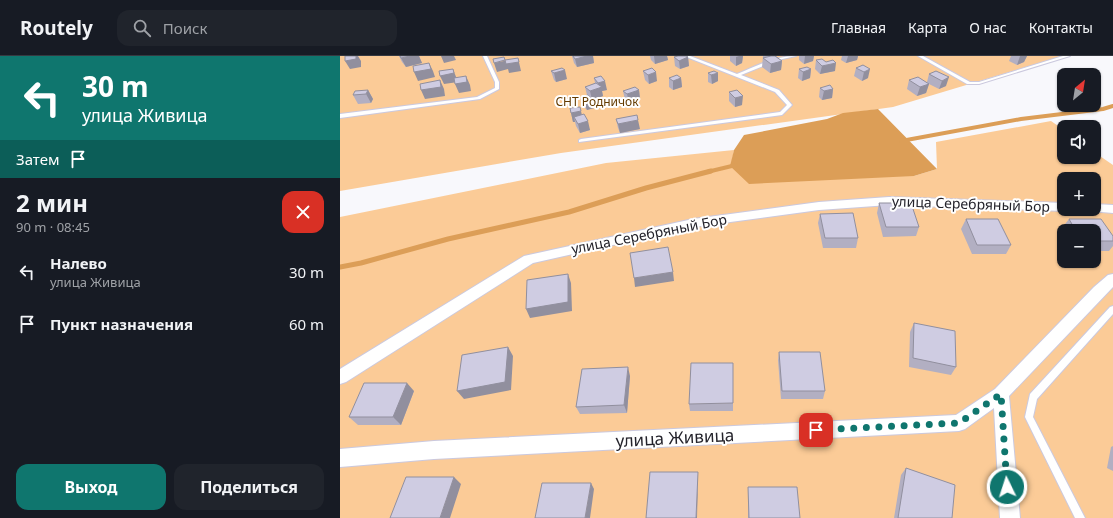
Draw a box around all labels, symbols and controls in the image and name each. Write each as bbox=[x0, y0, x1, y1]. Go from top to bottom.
search box bbox=[117, 10, 397, 46]
text: Routely bbox=[20, 15, 93, 41]
icon: search bbox=[131, 17, 153, 39]
text: Поиск bbox=[163, 18, 207, 38]
text: Главная bbox=[831, 18, 886, 37]
text: Карта bbox=[908, 18, 947, 37]
text: О нас bbox=[969, 18, 1007, 37]
text: Контакты bbox=[1029, 18, 1093, 37]
text: 30 m bbox=[82, 67, 149, 105]
north arrow bbox=[1057, 68, 1101, 112]
map controls bbox=[1057, 68, 1101, 268]
icon: left bbox=[16, 72, 68, 124]
park label: СНТ Родничок bbox=[555, 93, 639, 110]
text: улица Живица bbox=[82, 103, 208, 127]
button: sound bbox=[1057, 120, 1101, 164]
icon: arrive bbox=[67, 148, 89, 170]
text: Затем bbox=[16, 149, 59, 169]
button: + bbox=[1057, 172, 1101, 216]
text: 2 мин bbox=[16, 186, 88, 219]
button: close bbox=[282, 191, 324, 233]
street label: улица Серебряный Бор bbox=[892, 191, 1050, 216]
street label: улица Серебряный Бор bbox=[570, 209, 728, 258]
text: 90 m · 08:45 bbox=[16, 218, 90, 236]
button: − bbox=[1057, 224, 1101, 268]
text: Налево bbox=[50, 253, 107, 273]
icon: left bbox=[16, 261, 38, 283]
text: 30 m bbox=[289, 262, 324, 282]
text: улица Живица bbox=[50, 273, 141, 291]
icon: arrive bbox=[16, 313, 38, 335]
text: Пункт назначения bbox=[50, 314, 193, 334]
text: 60 m bbox=[289, 314, 324, 334]
pin bbox=[799, 413, 833, 447]
icon: arrive bbox=[805, 419, 827, 441]
street label: улица Живица bbox=[615, 423, 735, 452]
button: Выход bbox=[16, 464, 166, 510]
button: Поделиться bbox=[174, 464, 324, 510]
position arrow bbox=[986, 466, 1028, 508]

